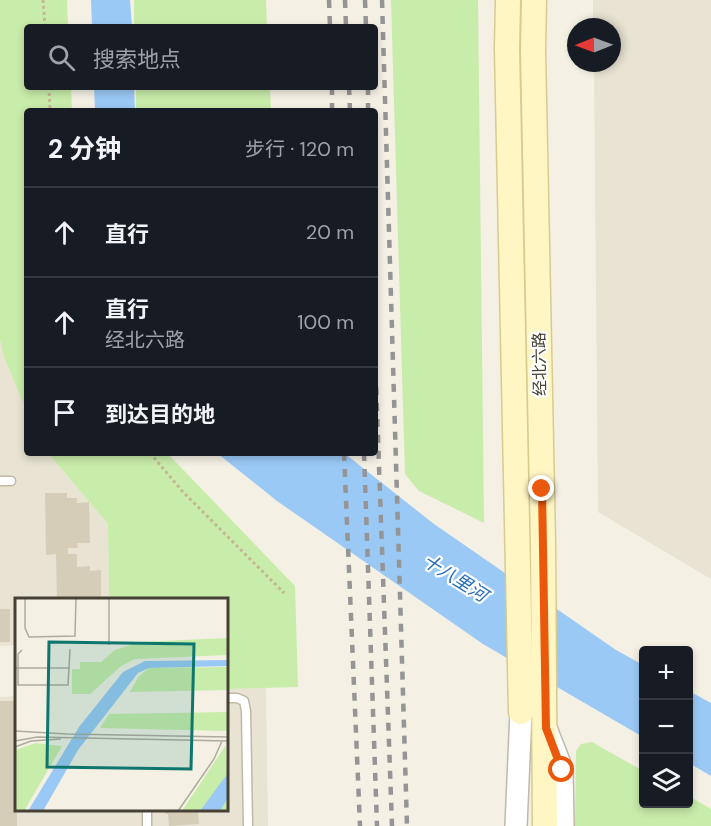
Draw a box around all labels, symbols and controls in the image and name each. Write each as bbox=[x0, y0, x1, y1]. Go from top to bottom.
north arrow bbox=[567, 18, 621, 72]
search box bbox=[24, 24, 378, 90]
icon: search bbox=[45, 41, 78, 74]
text: 搜索地点 bbox=[93, 45, 181, 74]
text: 2 分钟 bbox=[48, 132, 121, 166]
text: 步行 · 120 m bbox=[245, 136, 354, 162]
icon: ahead bbox=[48, 216, 81, 249]
text: 20 m bbox=[306, 219, 354, 245]
text: 直行 bbox=[105, 220, 149, 249]
text: 直行 bbox=[105, 295, 149, 324]
icon: ahead bbox=[48, 306, 81, 339]
text: 100 m bbox=[297, 309, 354, 335]
text: 经北六路 bbox=[105, 327, 185, 353]
street label: 经北六路 bbox=[528, 332, 551, 396]
icon: arrive bbox=[48, 396, 81, 429]
text: 到达目的地 bbox=[105, 400, 215, 429]
route end bbox=[528, 475, 554, 501]
water label: 十八里河 bbox=[418, 549, 494, 609]
inset map bbox=[15, 598, 228, 811]
map controls bbox=[639, 646, 693, 808]
button: + bbox=[639, 646, 693, 700]
button: − bbox=[639, 700, 693, 754]
button: layers bbox=[639, 754, 693, 808]
route start bbox=[548, 756, 574, 782]

